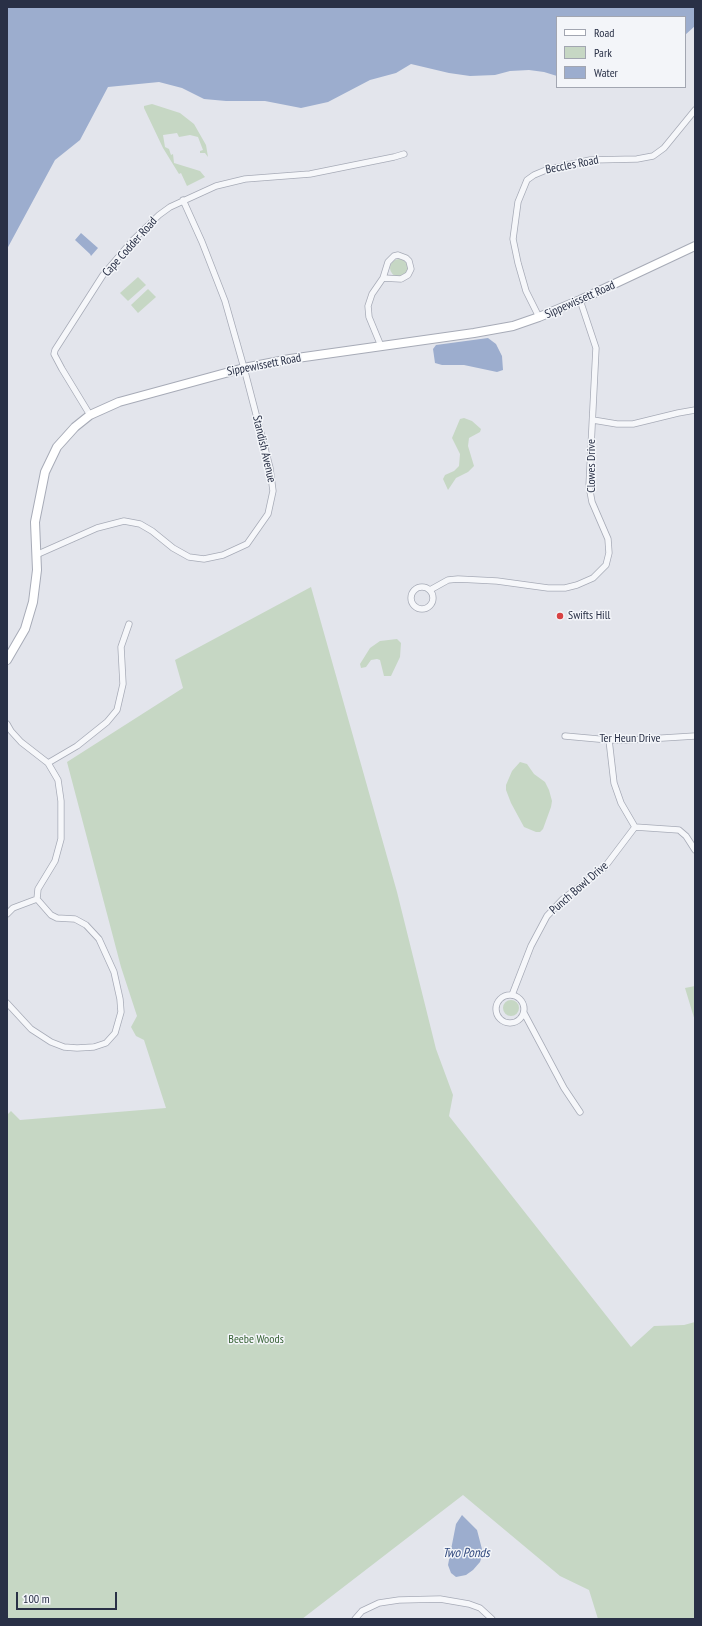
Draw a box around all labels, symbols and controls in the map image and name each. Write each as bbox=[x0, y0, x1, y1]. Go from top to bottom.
legend bbox=[556, 16, 686, 88]
text: Road bbox=[594, 25, 614, 40]
text: Park bbox=[594, 45, 612, 60]
text: Water bbox=[594, 65, 618, 80]
street label: Beccles Road bbox=[544, 153, 600, 177]
street label: Cape Codder Road bbox=[100, 214, 160, 280]
street label: Sippewissett Road bbox=[543, 278, 617, 322]
street label: Sippewissett Road bbox=[226, 351, 302, 379]
street label: Standish Avenue bbox=[249, 414, 279, 484]
street label: Clowes Drive bbox=[585, 439, 599, 493]
place label: Swifts Hill bbox=[568, 609, 610, 623]
marker: Swifts Hill bbox=[555, 611, 565, 621]
street label: Ter Heun Drive bbox=[599, 732, 661, 746]
street label: Punch Bowl Drive bbox=[547, 859, 611, 917]
park label: Beebe Woods bbox=[228, 1333, 284, 1347]
water label: Two Ponds bbox=[442, 1545, 490, 1561]
scale bar bbox=[18, 1584, 119, 1610]
text: 100 m bbox=[23, 1591, 50, 1606]

